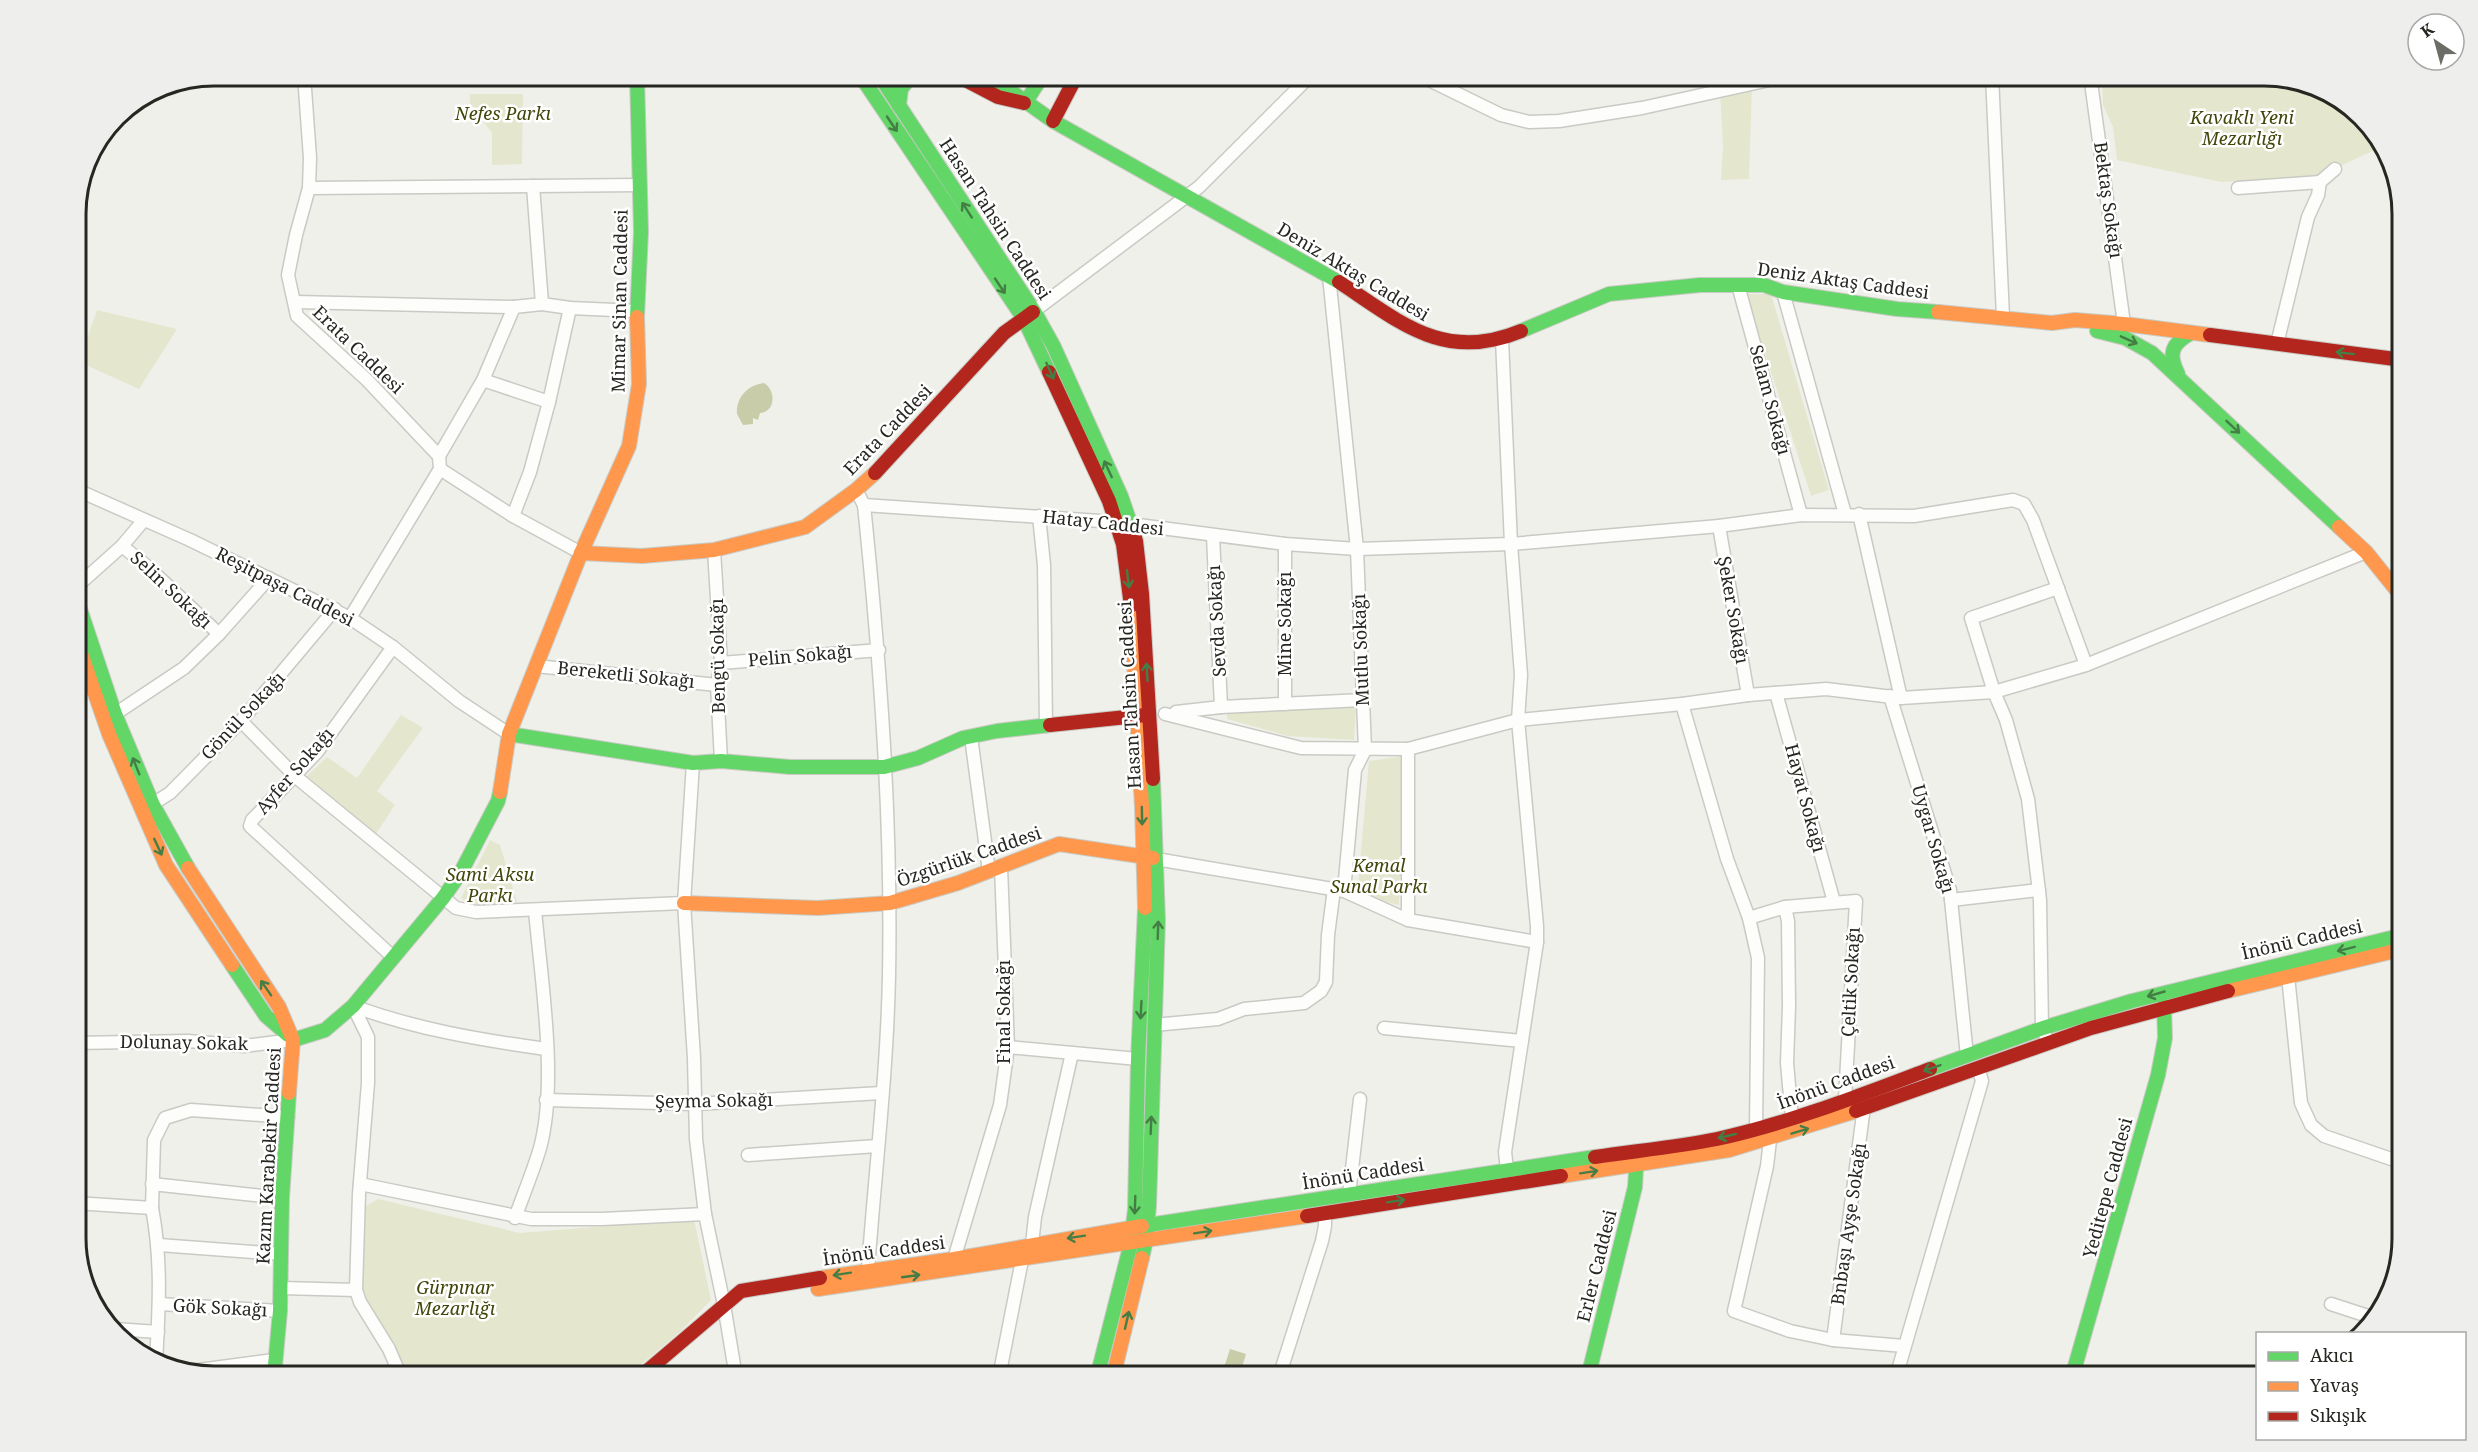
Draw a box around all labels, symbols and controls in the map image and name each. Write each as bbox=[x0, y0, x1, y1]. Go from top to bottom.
north arrow bbox=[2406, 12, 2466, 72]
text: K bbox=[2416, 17, 2439, 42]
park label: Nefes Parkı bbox=[454, 101, 552, 125]
park label: Kavaklı Yeni Mezarlığı bbox=[2189, 105, 2295, 150]
one-way arrow bbox=[887, 115, 899, 132]
street label: Hasan Tahsin Caddesi bbox=[935, 133, 1057, 304]
street label: Bektaş Sokağı bbox=[2089, 140, 2129, 260]
one-way arrow bbox=[960, 202, 973, 219]
street label: Mimar Sinan Caddesi bbox=[605, 209, 633, 393]
street label: Deniz Aktaş Caddesi bbox=[1273, 216, 1434, 326]
street label: Deniz Aktaş Caddesi bbox=[1756, 256, 1931, 304]
one-way arrow bbox=[994, 278, 1006, 294]
street label: Erata Caddesi bbox=[308, 300, 409, 399]
one-way arrow bbox=[2119, 335, 2137, 346]
street label: Selam Sokağı bbox=[1745, 342, 1797, 458]
one-way arrow bbox=[2335, 347, 2355, 358]
one-way arrow bbox=[1044, 362, 1056, 380]
street label: Erata Caddesi bbox=[838, 379, 937, 480]
one-way arrow bbox=[2225, 420, 2240, 434]
one-way arrow bbox=[1102, 461, 1114, 479]
street label: Hatay Caddesi bbox=[1041, 504, 1165, 540]
street label: Reşitpaşa Caddesi bbox=[212, 541, 359, 632]
street label: Selin Sokağı bbox=[126, 545, 218, 633]
street label: Şeker Sokağı bbox=[1713, 554, 1755, 666]
street label: Sevda Sokağı bbox=[1201, 564, 1231, 678]
one-way arrow bbox=[1122, 569, 1133, 588]
street label: Mine Sokağı bbox=[1272, 571, 1296, 676]
street label: Mutlu Sokağı bbox=[1346, 593, 1374, 707]
street label: Bengü Sokağı bbox=[704, 598, 730, 714]
street label: Hasan Tahsin Caddesi bbox=[1112, 600, 1146, 790]
street label: Pelin Sokağı bbox=[747, 638, 853, 672]
street label: Bereketli Sokağı bbox=[556, 655, 696, 693]
one-way arrow bbox=[1141, 663, 1152, 683]
street label: Gönül Sokağı bbox=[195, 666, 290, 765]
street label: Ayfer Sokağı bbox=[250, 722, 339, 819]
street label: Hayat Sokağı bbox=[1780, 741, 1832, 855]
one-way arrow bbox=[130, 757, 141, 776]
street label: Uygar Sokağı bbox=[1907, 781, 1961, 896]
one-way arrow bbox=[1136, 805, 1148, 825]
street label: Özgürlük Caddesi bbox=[893, 820, 1044, 892]
one-way arrow bbox=[153, 837, 164, 855]
park label: Kemal Sunal Parkı bbox=[1330, 853, 1428, 898]
park label: Sami Aksu Parkı bbox=[446, 862, 534, 907]
street label: İnönü Caddesi bbox=[2239, 913, 2365, 965]
one-way arrow bbox=[1152, 921, 1163, 941]
street label: Çeltik Sokağı bbox=[1835, 926, 1865, 1037]
one-way arrow bbox=[2337, 943, 2356, 955]
street label: Final Sokağı bbox=[991, 959, 1015, 1064]
one-way arrow bbox=[260, 981, 272, 997]
one-way arrow bbox=[2147, 989, 2166, 1000]
one-way arrow bbox=[1135, 1000, 1147, 1020]
street label: Dolunay Sokak bbox=[120, 1029, 249, 1055]
street label: Kazım Karabekir Caddesi bbox=[250, 1047, 286, 1265]
street label: İnönü Caddesi bbox=[1774, 1050, 1898, 1114]
one-way arrow bbox=[1923, 1064, 1941, 1075]
street label: Şeyma Sokağı bbox=[655, 1087, 773, 1113]
one-way arrow bbox=[1146, 1115, 1157, 1135]
street label: Yeditepe Caddesi bbox=[2076, 1115, 2137, 1262]
one-way arrow bbox=[1790, 1124, 1809, 1135]
one-way arrow bbox=[1718, 1131, 1737, 1143]
street label: Bnbaşı Ayşe Sokağı bbox=[1825, 1141, 1871, 1307]
street label: İnönü Caddesi bbox=[1300, 1151, 1426, 1194]
one-way arrow bbox=[1578, 1166, 1598, 1177]
one-way arrow bbox=[1129, 1195, 1140, 1215]
one-way arrow bbox=[1386, 1196, 1405, 1207]
street label: Erler Caddesi bbox=[1570, 1207, 1622, 1324]
one-way arrow bbox=[1193, 1226, 1213, 1237]
street label: İnönü Caddesi bbox=[821, 1230, 947, 1270]
one-way arrow bbox=[1066, 1232, 1086, 1243]
one-way arrow bbox=[832, 1269, 852, 1280]
one-way arrow bbox=[900, 1270, 920, 1281]
park label: Gürpınar Mezarlığı bbox=[414, 1275, 496, 1320]
street label: Gök Sokağı bbox=[172, 1293, 268, 1321]
one-way arrow bbox=[1122, 1311, 1133, 1330]
legend bbox=[2256, 1332, 2466, 1440]
text: Akıcı bbox=[2310, 1343, 2354, 1367]
text: Yavaş bbox=[2309, 1373, 2359, 1397]
text: Sıkışık bbox=[2310, 1403, 2367, 1427]

